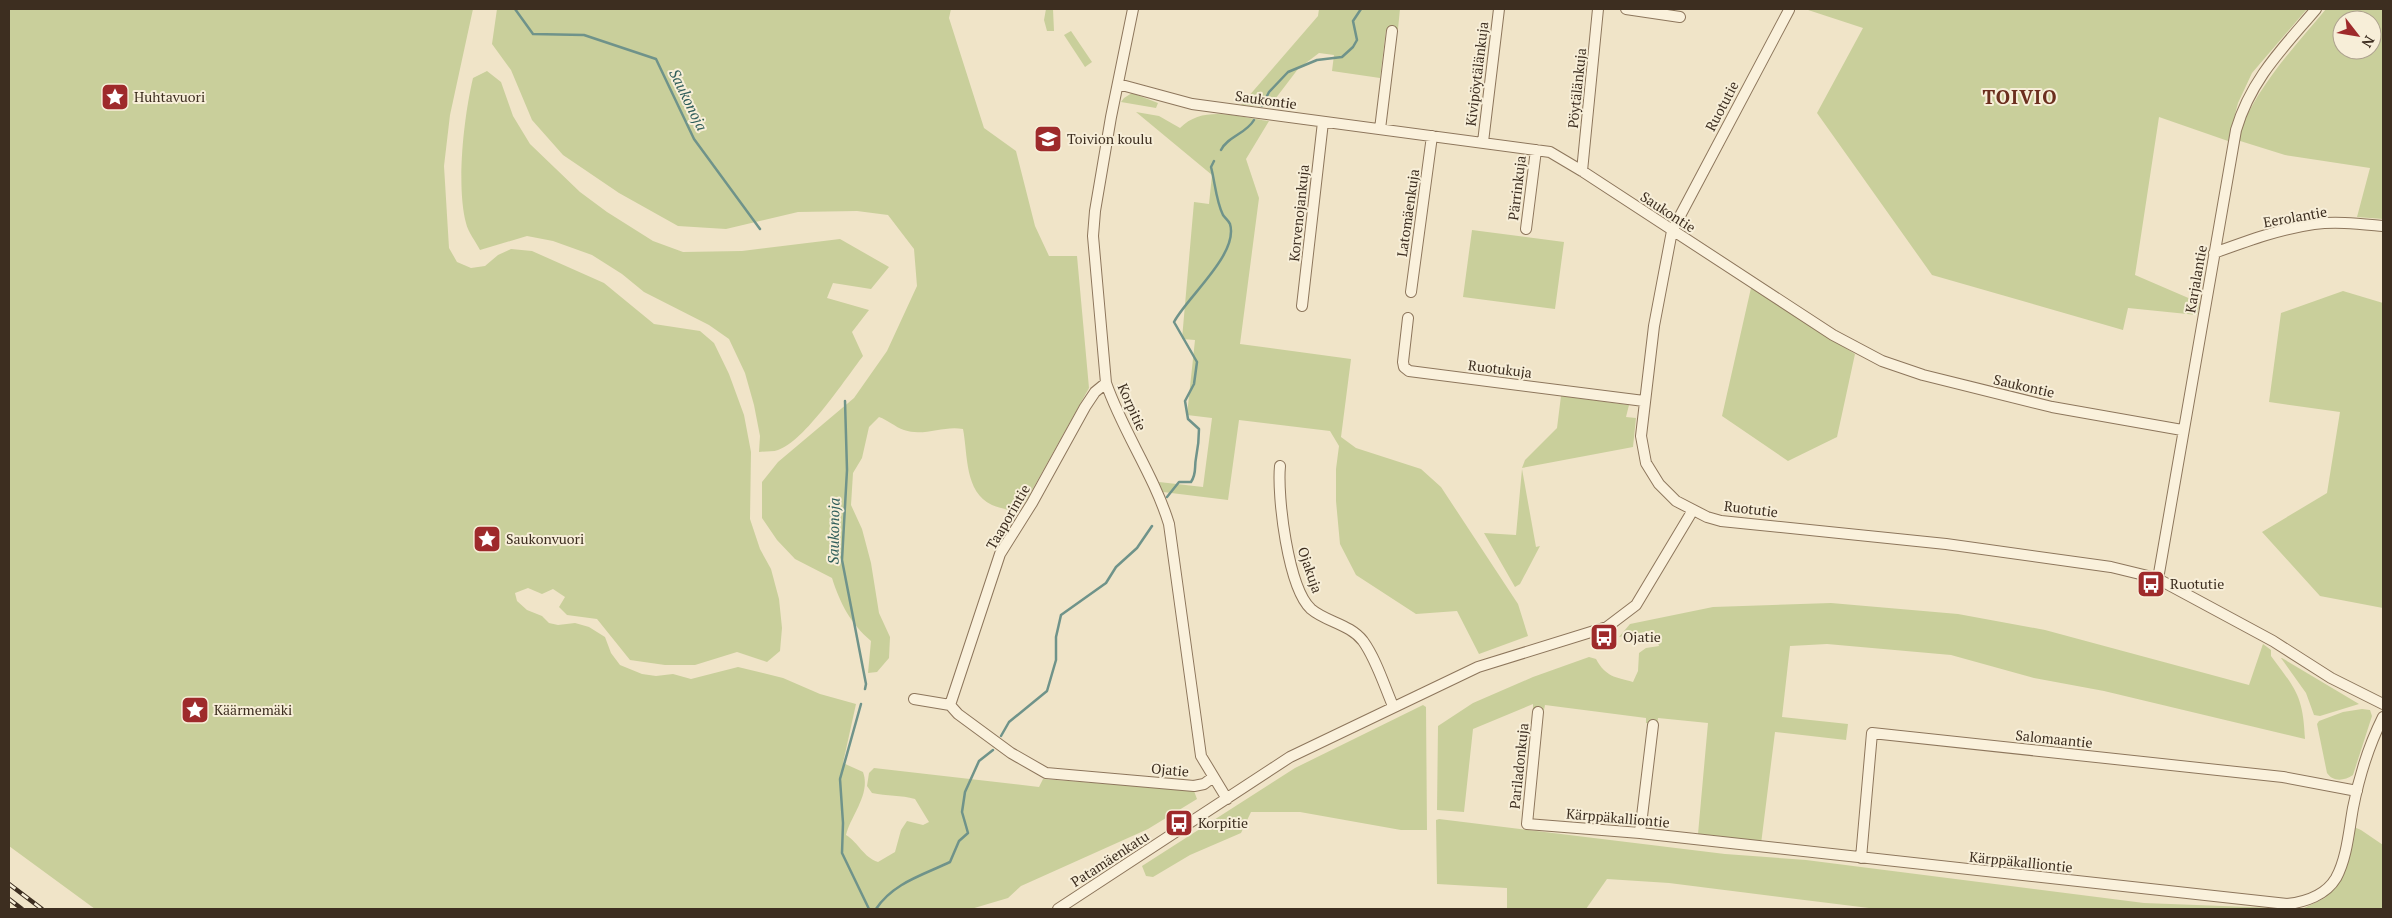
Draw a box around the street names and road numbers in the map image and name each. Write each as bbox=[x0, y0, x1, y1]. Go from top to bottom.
street label: Kivipöytälänkuja bbox=[1461, 21, 1492, 127]
street label: Pöytälänkuja bbox=[1563, 47, 1590, 129]
street label: Ruotutie bbox=[1700, 77, 1743, 134]
street label: Saukontie bbox=[1234, 86, 1298, 113]
street label: Pärrinkuja bbox=[1503, 154, 1530, 221]
street label: Korvenojankuja bbox=[1284, 163, 1313, 262]
street label: Latomäenkuja bbox=[1392, 168, 1423, 258]
street label: Saukontie bbox=[1637, 187, 1700, 236]
street label: Eerolantie bbox=[2262, 202, 2328, 231]
street label: Karjalantie bbox=[2180, 243, 2211, 314]
street label: Ruotukuja bbox=[1467, 355, 1533, 382]
street label: Saukontie bbox=[1992, 369, 2057, 402]
street label: Korpitie bbox=[1114, 380, 1151, 434]
street label: Taaporintie bbox=[981, 481, 1034, 553]
street label: Ruotutie bbox=[1723, 496, 1779, 521]
street label: Ojakuja bbox=[1294, 544, 1327, 596]
street label: Pariladonkuja bbox=[1505, 722, 1532, 810]
street label: Salomaantie bbox=[2015, 725, 2094, 752]
street label: Ojatie bbox=[1150, 758, 1190, 781]
street label: Kärppäkalliontie bbox=[1565, 804, 1671, 831]
street label: Patamäenkatu bbox=[1067, 826, 1153, 891]
street label: Kärppäkalliontie bbox=[1968, 847, 2074, 876]

